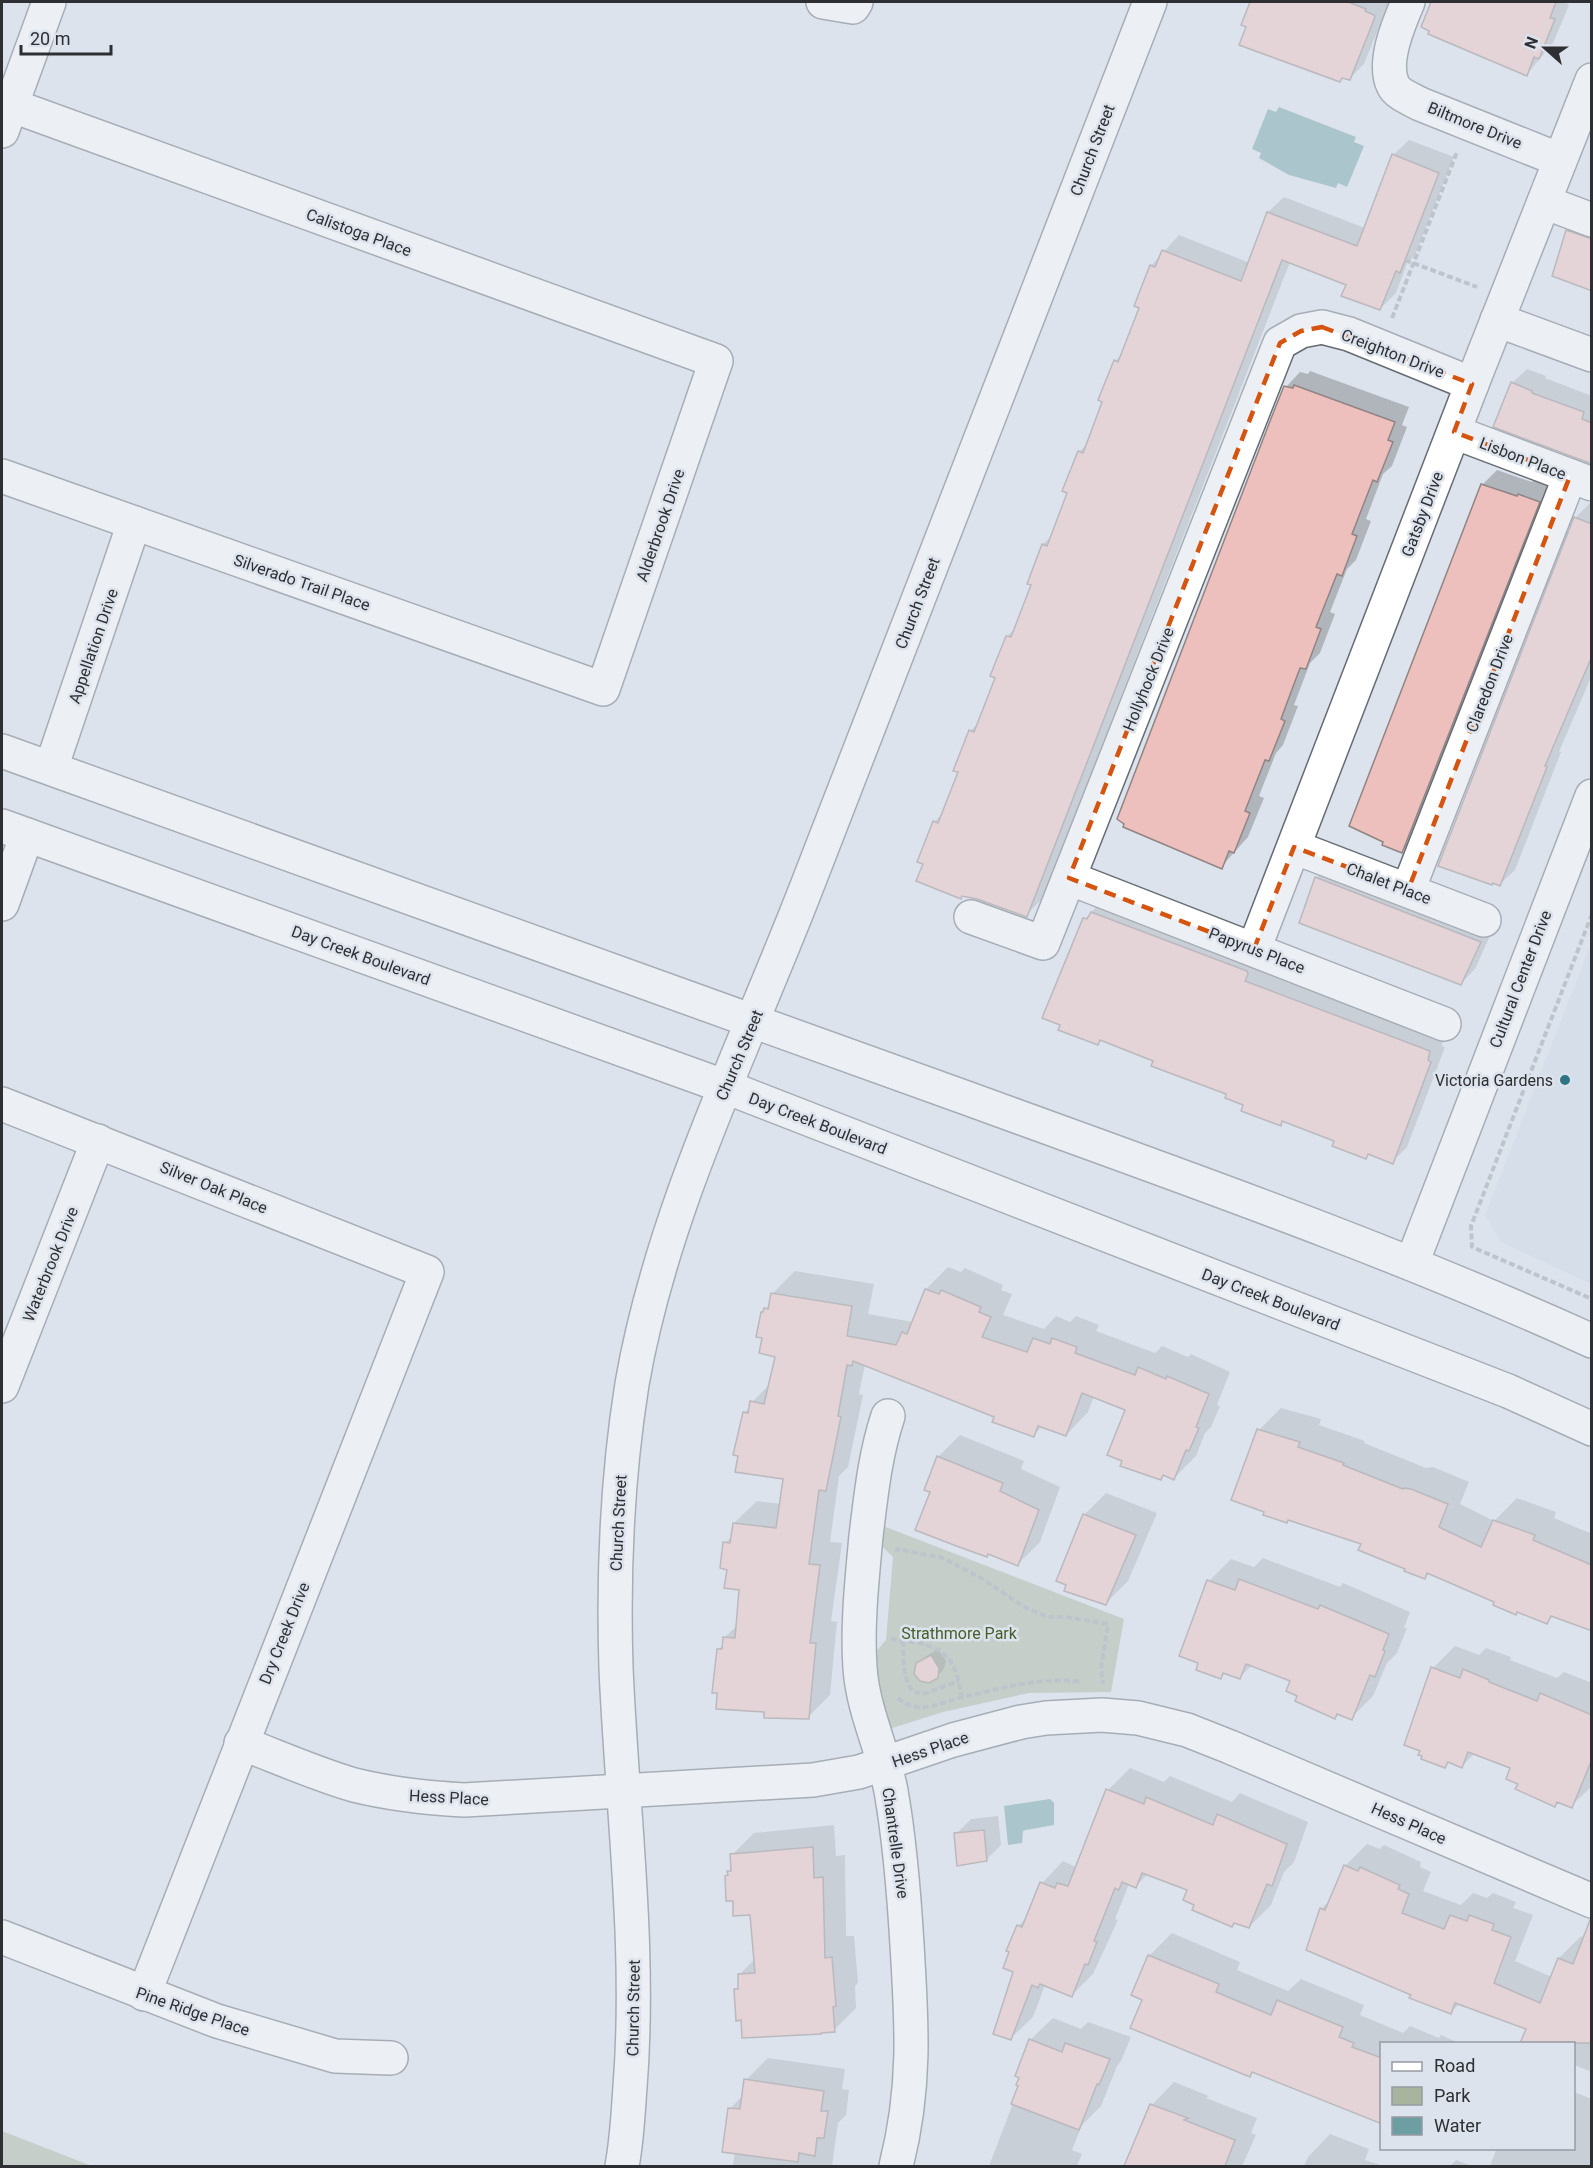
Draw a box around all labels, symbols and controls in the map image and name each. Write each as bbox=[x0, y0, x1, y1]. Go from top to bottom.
scale bar bbox=[21, 18, 111, 56]
north arrow bbox=[1515, 18, 1575, 78]
text: 20 m bbox=[30, 28, 70, 49]
text: N bbox=[1521, 34, 1542, 51]
street label: Biltmore Drive bbox=[1425, 98, 1525, 153]
street label: Church Street bbox=[1066, 102, 1119, 199]
street label: Calistoga Place bbox=[304, 205, 414, 260]
street label: Creighton Drive bbox=[1339, 325, 1447, 382]
street label: Lisbon Place bbox=[1477, 433, 1569, 484]
street label: Alderbrook Drive bbox=[632, 466, 689, 584]
street label: Gatsby Drive bbox=[1398, 469, 1447, 559]
street label: Silverado Trail Place bbox=[231, 550, 373, 615]
street label: Church Street bbox=[891, 555, 944, 652]
street label: Appellation Drive bbox=[65, 586, 122, 706]
street label: Hollyhock Drive bbox=[1119, 625, 1178, 734]
street label: Claredon Drive bbox=[1462, 631, 1517, 735]
street label: Chalet Place bbox=[1344, 859, 1434, 908]
street label: Cultural Center Drive bbox=[1486, 908, 1555, 1051]
street label: Day Creek Boulevard bbox=[289, 922, 433, 989]
street label: Papyrus Place bbox=[1206, 923, 1307, 977]
street label: Church Street bbox=[712, 1007, 767, 1103]
place label: Victoria Gardens bbox=[1435, 1071, 1553, 1090]
marker: Victoria Gardens bbox=[1558, 1073, 1572, 1087]
street label: Day Creek Boulevard bbox=[746, 1088, 889, 1159]
street label: Silver Oak Place bbox=[157, 1157, 270, 1218]
street label: Waterbrook Drive bbox=[19, 1204, 82, 1324]
street label: Day Creek Boulevard bbox=[1199, 1264, 1342, 1335]
street label: Church Street bbox=[606, 1474, 631, 1572]
street label: Dry Creek Drive bbox=[255, 1579, 314, 1687]
park label: Strathmore Park bbox=[901, 1624, 1018, 1643]
street label: Hess Place bbox=[889, 1727, 971, 1771]
street label: Hess Place bbox=[409, 1786, 489, 1809]
street label: Chantrelle Drive bbox=[878, 1786, 913, 1900]
street label: Hess Place bbox=[1368, 1799, 1449, 1848]
street label: Church Street bbox=[623, 1960, 644, 2057]
street label: Pine Ridge Place bbox=[133, 1983, 252, 2040]
legend bbox=[1380, 2042, 1575, 2150]
text: Road bbox=[1434, 2055, 1475, 2076]
text: Park bbox=[1434, 2085, 1471, 2106]
text: Water bbox=[1434, 2115, 1481, 2136]

